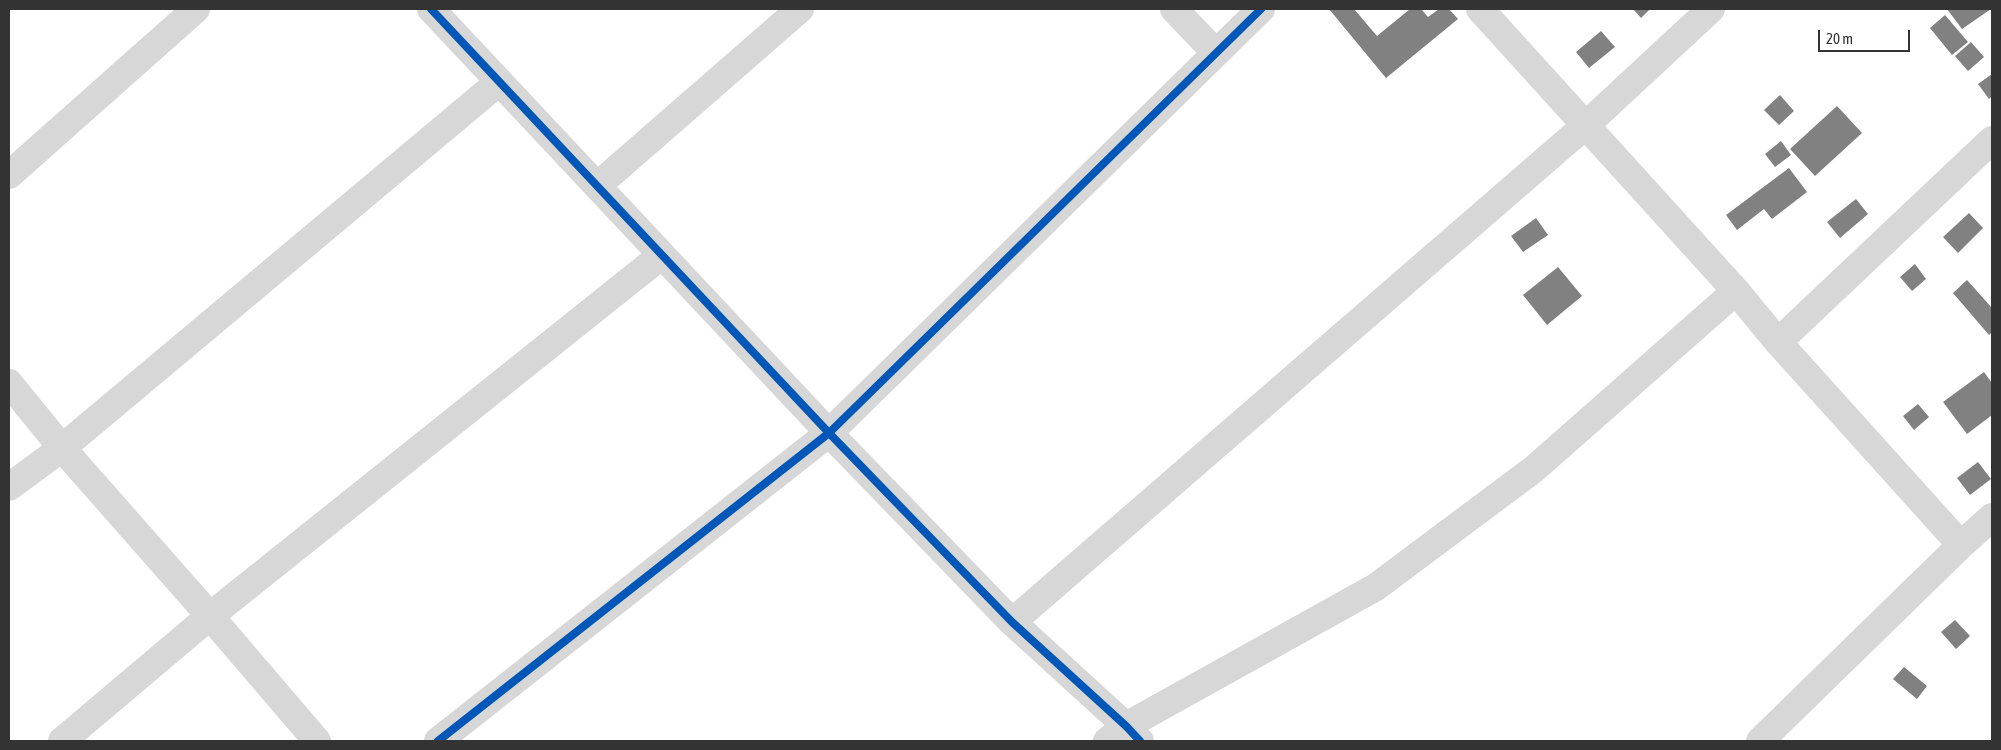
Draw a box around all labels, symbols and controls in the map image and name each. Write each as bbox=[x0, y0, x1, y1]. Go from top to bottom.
scale bar bbox=[1821, 20, 1914, 52]
text: 20 m bbox=[1826, 30, 1853, 47]

